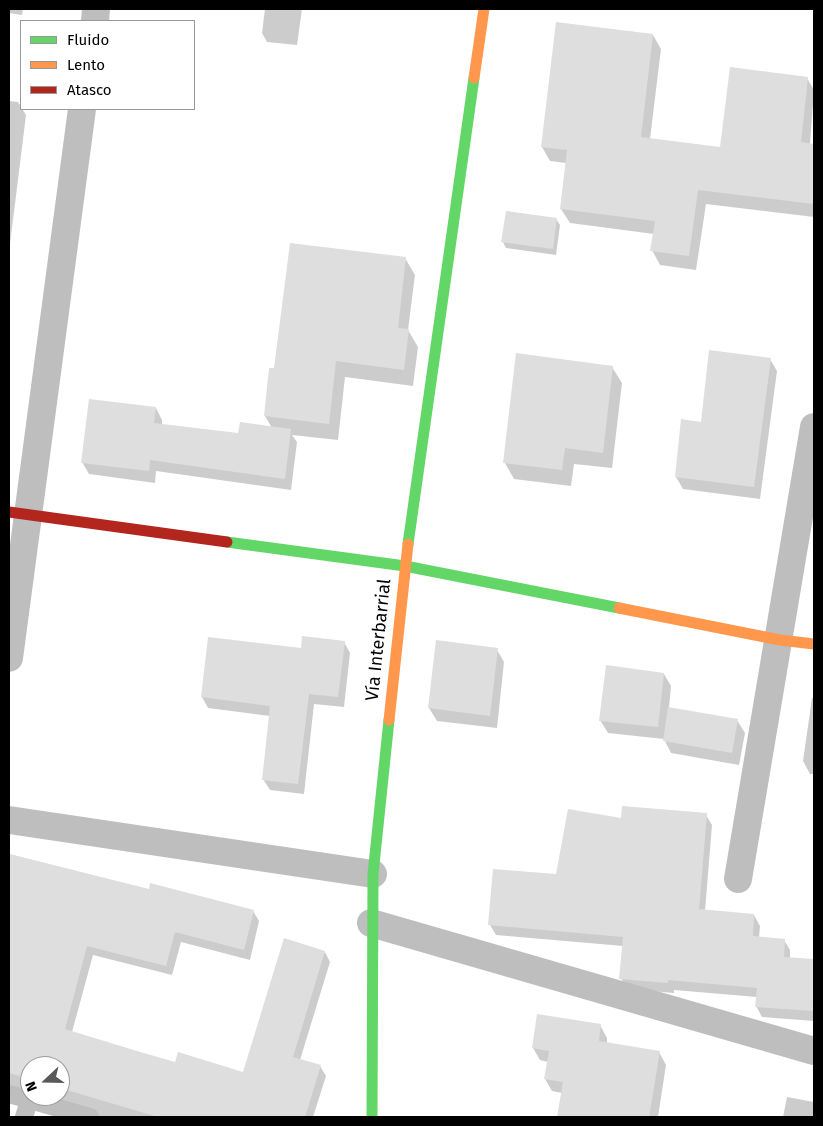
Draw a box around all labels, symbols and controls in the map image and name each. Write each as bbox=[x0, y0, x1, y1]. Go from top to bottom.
legend bbox=[20, 20, 195, 110]
text: Fluido bbox=[67, 31, 109, 49]
text: Lento bbox=[67, 56, 105, 74]
text: Atasco bbox=[67, 81, 112, 99]
street label: Vía Interbarrial bbox=[362, 578, 396, 702]
north arrow bbox=[20, 1056, 70, 1106]
text: N bbox=[22, 1079, 41, 1094]

